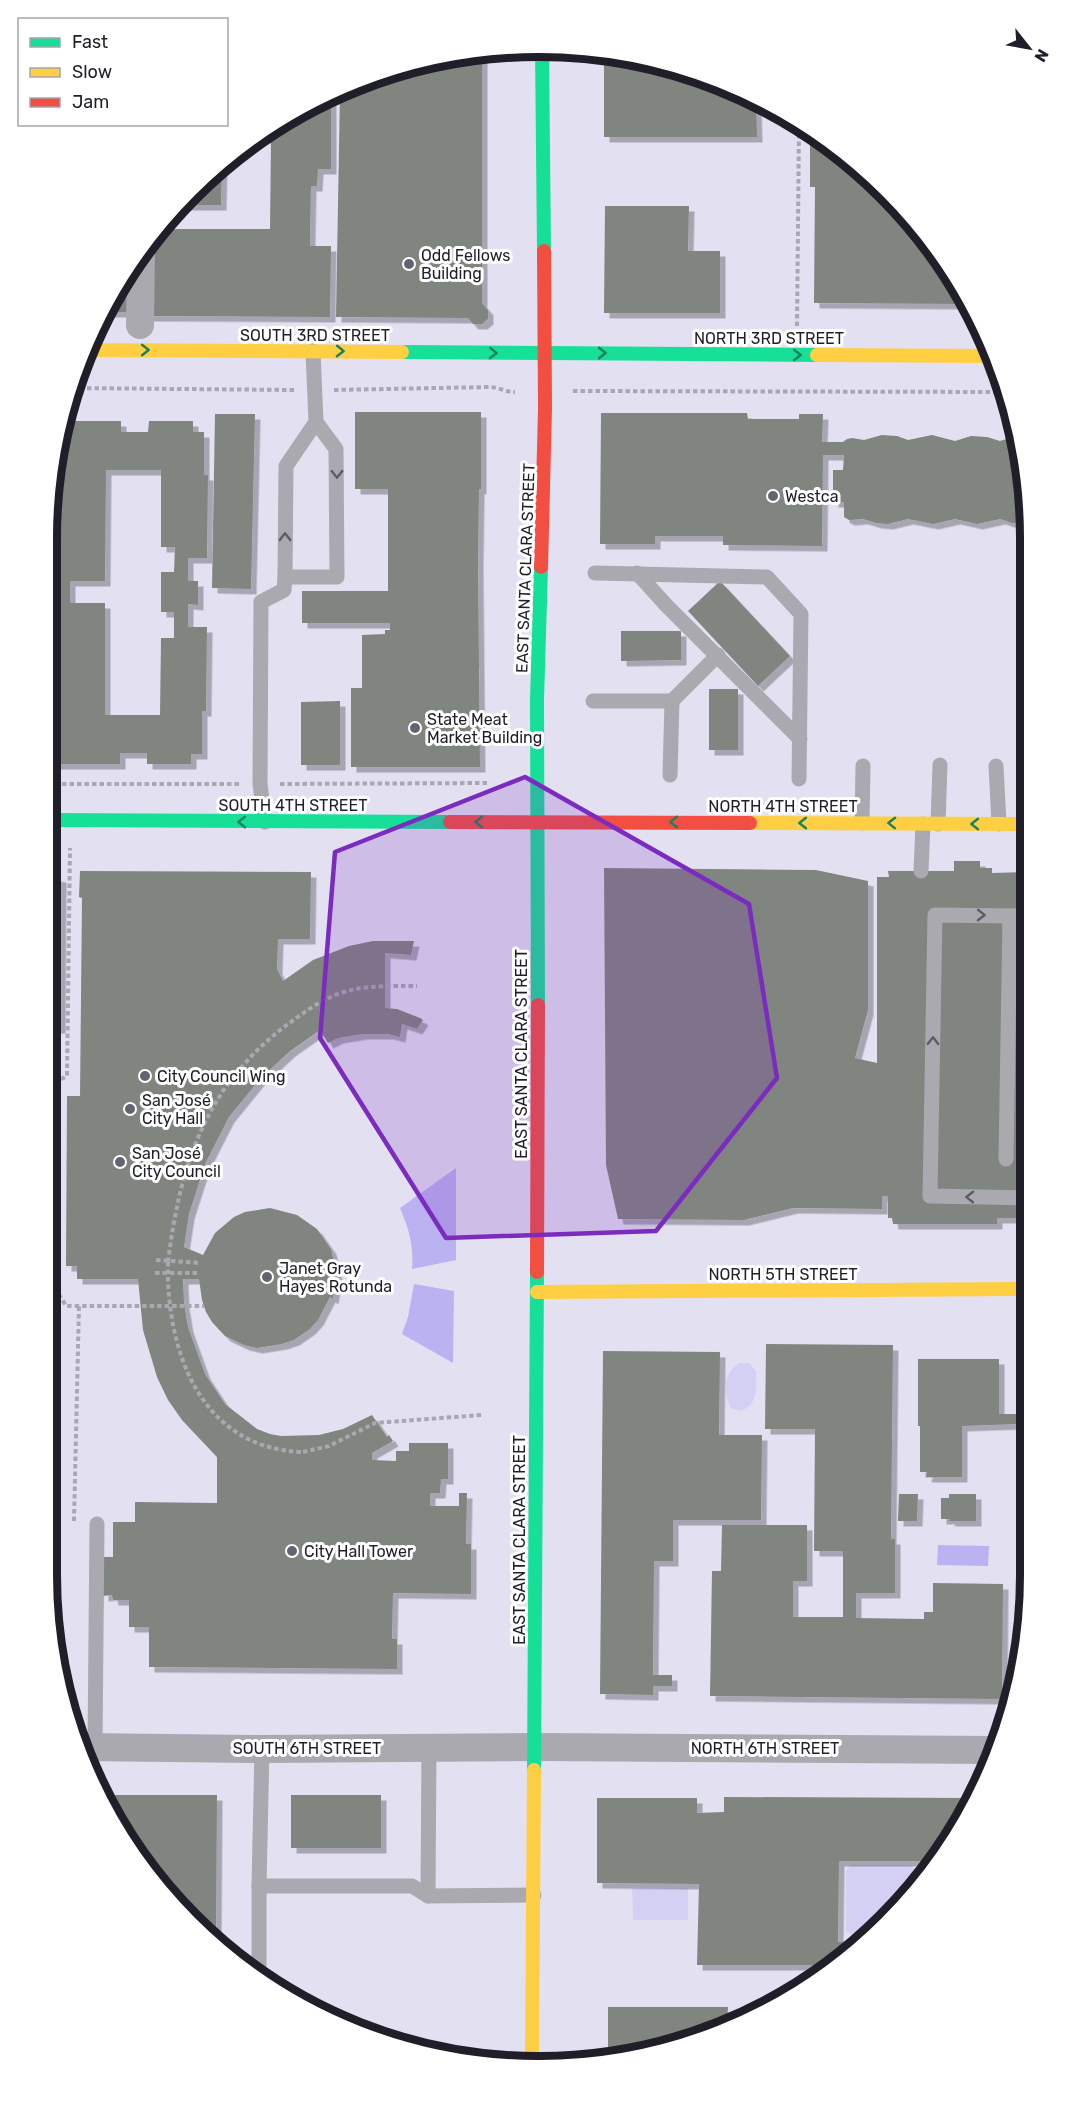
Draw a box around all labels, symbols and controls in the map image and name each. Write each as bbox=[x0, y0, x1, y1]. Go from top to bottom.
legend bbox=[18, 18, 228, 126]
north arrow bbox=[999, 18, 1059, 78]
text: Fast bbox=[72, 31, 108, 53]
text: N bbox=[1030, 46, 1053, 65]
text: Slow bbox=[72, 61, 112, 83]
text: Jam bbox=[72, 91, 109, 113]
place label: Odd Fellows Building bbox=[421, 246, 510, 283]
marker: Odd Fellows Building bbox=[402, 257, 416, 271]
street label: SOUTH 3RD STREET bbox=[240, 326, 390, 345]
street label: NORTH 3RD STREET bbox=[694, 329, 844, 348]
one-way arrow bbox=[140, 344, 149, 356]
one-way arrow bbox=[335, 345, 344, 357]
one-way arrow bbox=[489, 347, 498, 359]
one-way arrow bbox=[598, 347, 607, 359]
one-way arrow bbox=[793, 349, 802, 361]
street label: EAST SANTA CLARA STREET bbox=[512, 463, 539, 673]
one-way arrow bbox=[331, 469, 343, 478]
place label: Westca bbox=[785, 487, 839, 506]
marker: Westca bbox=[766, 489, 780, 503]
one-way arrow bbox=[279, 533, 291, 542]
place label: State Meat Market Building bbox=[427, 710, 542, 747]
marker: State Meat Market Building bbox=[408, 721, 422, 735]
street label: SOUTH 4TH STREET bbox=[218, 796, 368, 815]
street label: NORTH 4TH STREET bbox=[708, 797, 858, 816]
one-way arrow bbox=[238, 816, 247, 828]
one-way arrow bbox=[475, 816, 484, 828]
one-way arrow bbox=[669, 816, 678, 828]
one-way arrow bbox=[799, 817, 808, 829]
one-way arrow bbox=[888, 817, 897, 829]
one-way arrow bbox=[971, 818, 980, 830]
one-way arrow bbox=[977, 909, 986, 921]
street label: EAST SANTA CLARA STREET bbox=[512, 949, 531, 1159]
one-way arrow bbox=[927, 1036, 939, 1045]
place label: City Council Wing bbox=[157, 1067, 285, 1086]
marker: City Council Wing bbox=[138, 1069, 152, 1083]
place label: San José City Hall bbox=[142, 1091, 211, 1128]
marker: San José City Hall bbox=[123, 1102, 137, 1116]
place label: San José City Council bbox=[132, 1144, 221, 1181]
marker: San José City Council bbox=[113, 1155, 127, 1169]
one-way arrow bbox=[965, 1191, 974, 1203]
place label: Janet Gray Hayes Rotunda bbox=[279, 1259, 392, 1296]
street label: NORTH 5TH STREET bbox=[708, 1265, 858, 1284]
marker: Janet Gray Hayes Rotunda bbox=[260, 1270, 274, 1284]
street label: EAST SANTA CLARA STREET bbox=[510, 1435, 529, 1645]
place label: City Hall Tower bbox=[304, 1542, 413, 1561]
marker: City Hall Tower bbox=[285, 1544, 299, 1558]
street label: SOUTH 6TH STREET bbox=[233, 1739, 381, 1758]
street label: NORTH 6TH STREET bbox=[691, 1739, 839, 1758]

